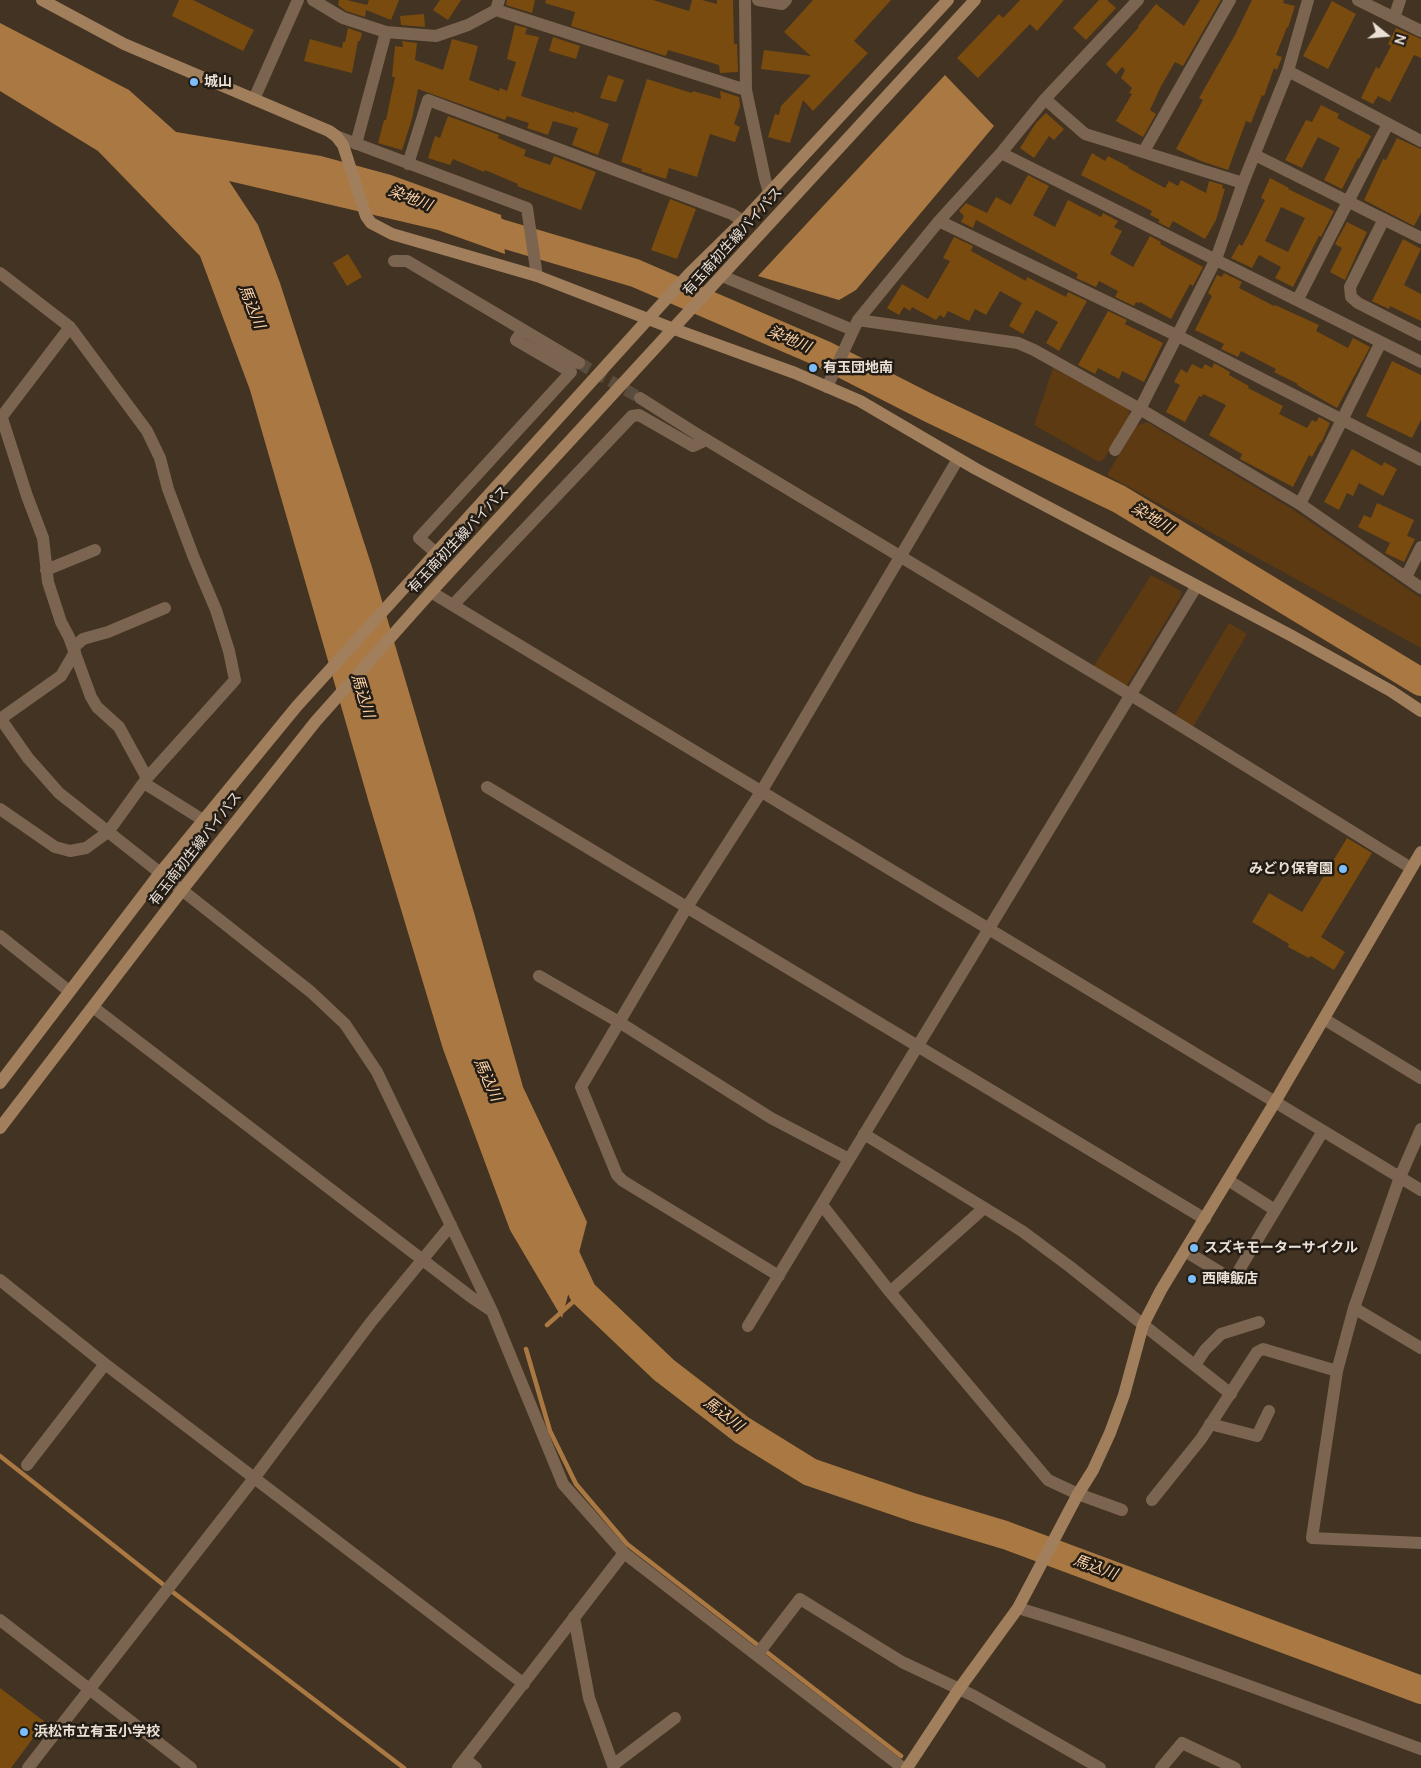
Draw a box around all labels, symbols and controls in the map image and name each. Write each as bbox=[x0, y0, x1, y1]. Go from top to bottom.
north arrow bbox=[1361, 10, 1411, 60]
text: N bbox=[1390, 32, 1410, 47]
place label: 城山 bbox=[204, 74, 232, 90]
marker: 城山 bbox=[188, 76, 200, 88]
water label: 染地川 bbox=[386, 183, 434, 215]
street label: 有玉南初生線バイパス bbox=[680, 184, 786, 300]
water label: 馬込川 bbox=[234, 283, 268, 331]
water label: 染地川 bbox=[765, 323, 813, 357]
place label: 有玉団地南 bbox=[823, 360, 893, 376]
marker: 有玉団地南 bbox=[807, 362, 819, 374]
street label: 有玉南初生線バイパス bbox=[405, 483, 513, 597]
water label: 染地川 bbox=[1128, 500, 1176, 538]
water label: 馬込川 bbox=[347, 672, 377, 720]
street label: 有玉南初生線バイパス bbox=[146, 789, 246, 909]
place label: みどり保育園 bbox=[1249, 861, 1333, 877]
marker: みどり保育園 bbox=[1337, 863, 1349, 875]
water label: 馬込川 bbox=[470, 1056, 504, 1104]
place label: スズキモーターサイクル bbox=[1204, 1240, 1358, 1256]
marker: スズキモーターサイクル bbox=[1188, 1242, 1200, 1254]
place label: 西陣飯店 bbox=[1202, 1271, 1258, 1287]
marker: 西陣飯店 bbox=[1186, 1273, 1198, 1285]
water label: 馬込川 bbox=[700, 1394, 746, 1436]
water label: 馬込川 bbox=[1071, 1552, 1119, 1584]
place label: 浜松市立有玉小学校 bbox=[34, 1724, 160, 1740]
marker: 浜松市立有玉小学校 bbox=[18, 1726, 30, 1738]

